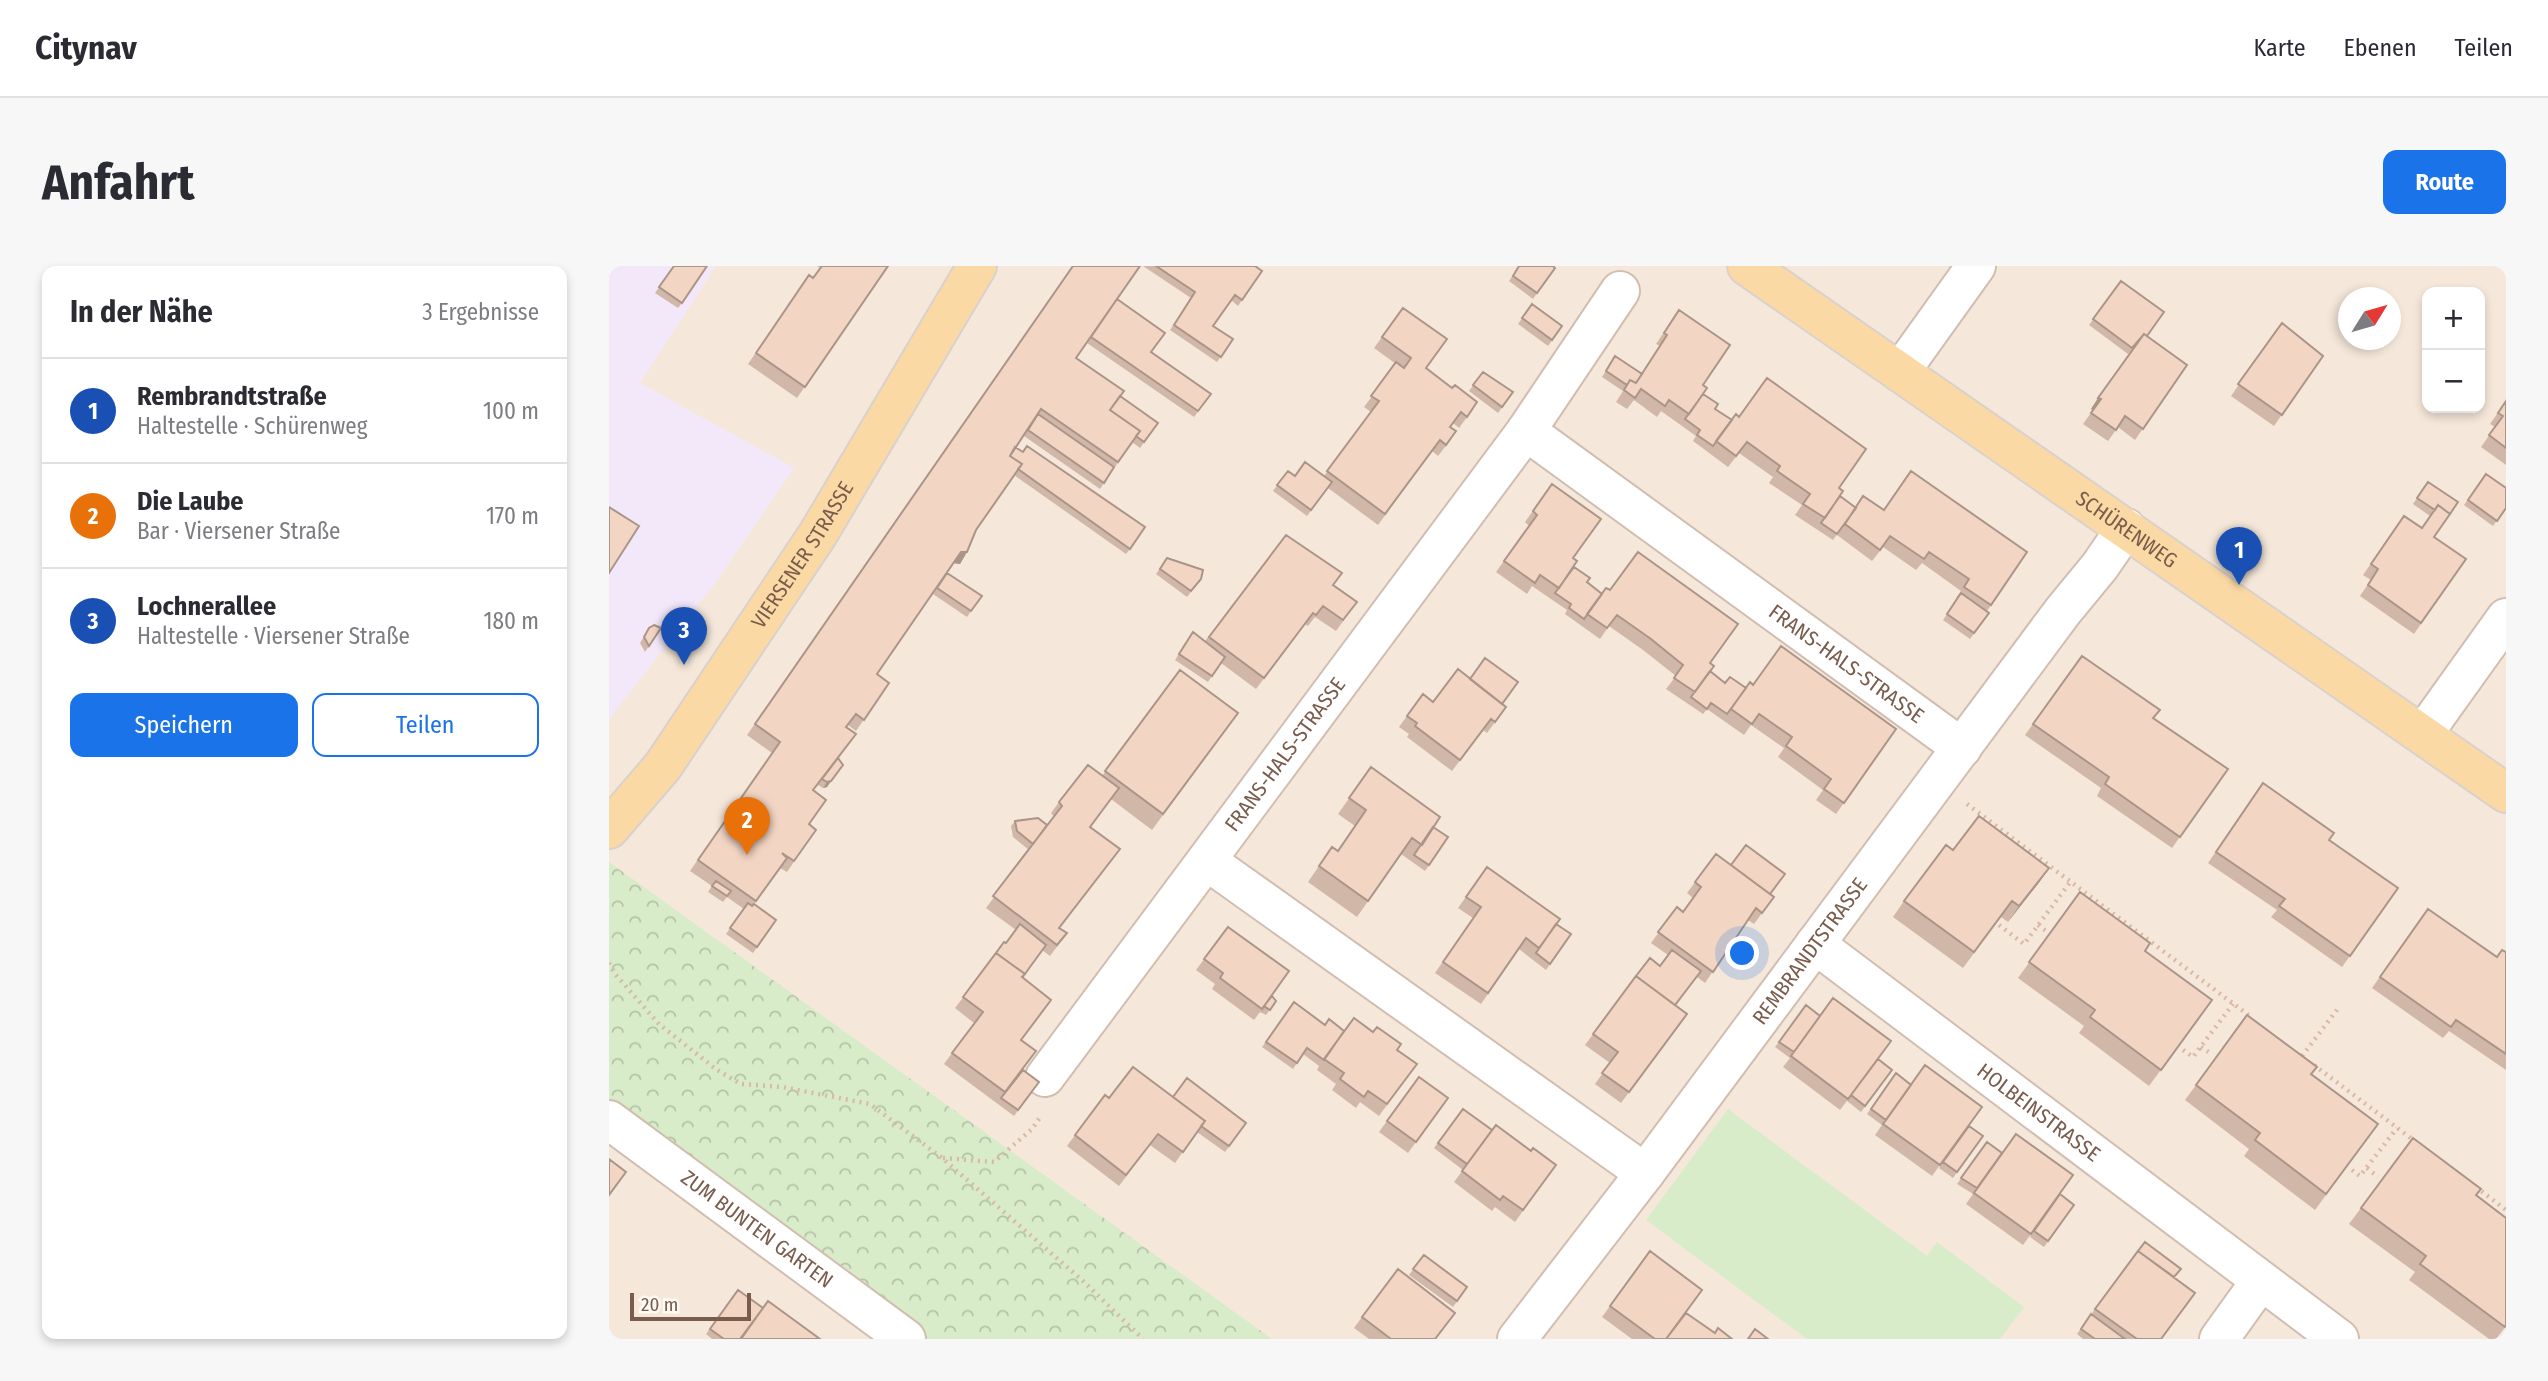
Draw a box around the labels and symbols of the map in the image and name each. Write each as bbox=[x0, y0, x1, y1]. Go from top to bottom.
north arrow bbox=[2338, 287, 2401, 350]
street label: VIERSENER STRASSE bbox=[746, 477, 859, 633]
street label: SCHÜRENWEG bbox=[2071, 485, 2182, 574]
pin: 1 bbox=[2216, 527, 2262, 585]
street label: FRANS-HALS-STRASSE bbox=[1764, 599, 1929, 729]
pin: 3 bbox=[661, 607, 707, 665]
street label: FRANS-HALS-STRASSE bbox=[1219, 672, 1351, 837]
pin: 2 bbox=[724, 797, 770, 855]
street label: REMBRANDTSTRASSE bbox=[1747, 873, 1873, 1030]
your location bbox=[1725, 936, 1759, 970]
street label: HOLBEINSTRASSE bbox=[1972, 1058, 2105, 1167]
street label: ZUM BUNTEN GARTEN bbox=[676, 1165, 838, 1294]
scale bar bbox=[630, 1290, 751, 1322]

